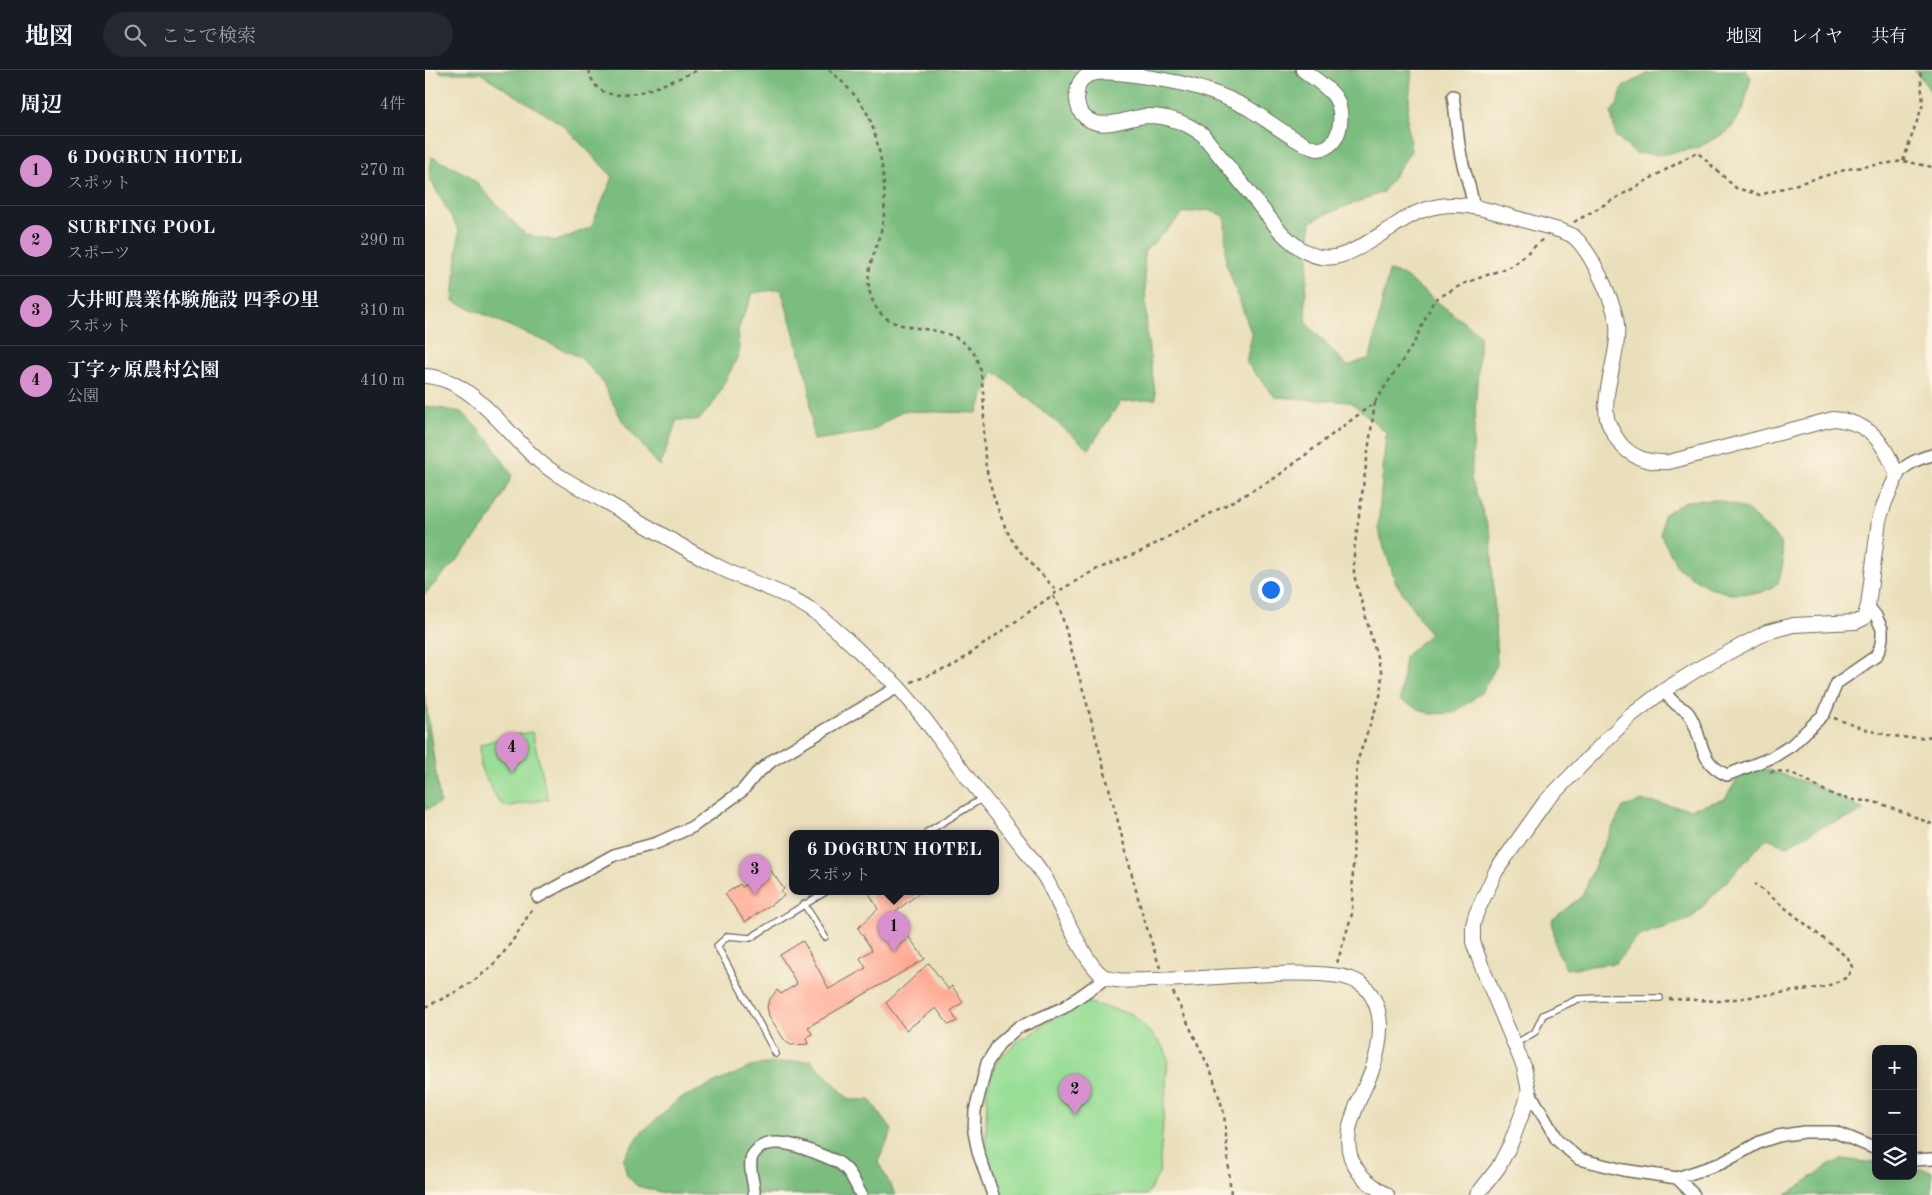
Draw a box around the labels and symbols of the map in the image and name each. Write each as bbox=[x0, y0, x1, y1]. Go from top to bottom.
your location bbox=[1258, 577, 1284, 603]
pin: 4 bbox=[496, 732, 528, 773]
pin: 3 bbox=[739, 854, 771, 895]
pin: 1 bbox=[878, 911, 910, 952]
pin: 2 bbox=[1059, 1074, 1091, 1115]

